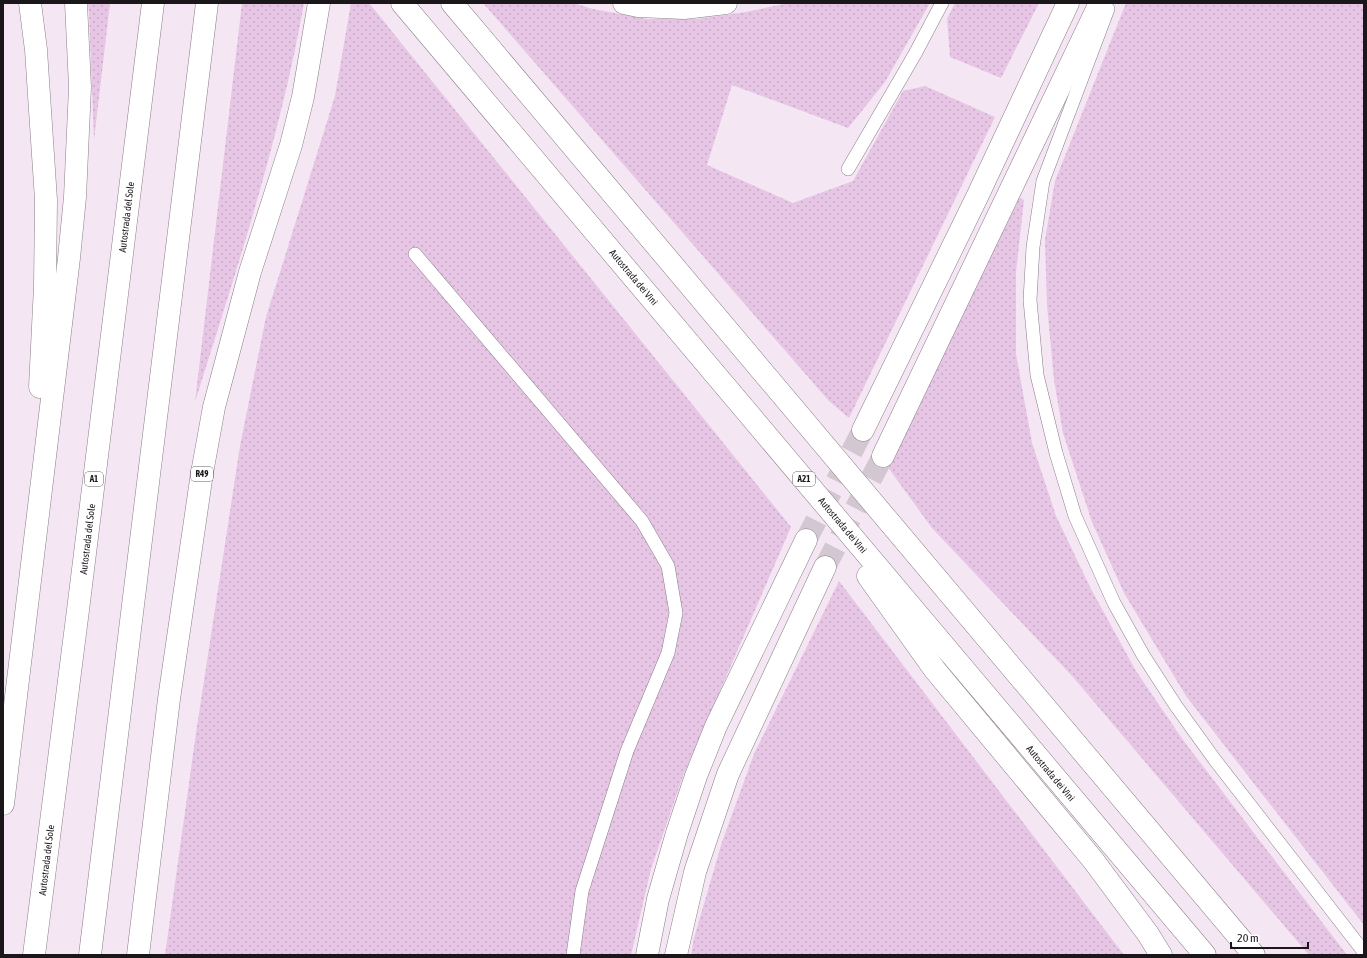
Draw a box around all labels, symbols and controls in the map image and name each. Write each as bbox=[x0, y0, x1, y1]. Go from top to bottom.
street label: Autostrada del Sole bbox=[117, 181, 136, 253]
street label: Autostrada dei Vini bbox=[607, 247, 660, 307]
road number: R49 bbox=[191, 467, 213, 481]
road number: A1 bbox=[85, 472, 103, 486]
road number: A21 bbox=[793, 472, 815, 486]
street label: Autostrada dei Vini bbox=[816, 495, 869, 555]
street label: Autostrada del Sole bbox=[78, 503, 97, 575]
street label: Autostrada dei Vini bbox=[1024, 743, 1077, 803]
street label: Autostrada del Sole bbox=[37, 824, 56, 896]
scale bar bbox=[1231, 924, 1308, 950]
text: 20 m bbox=[1237, 931, 1259, 945]

